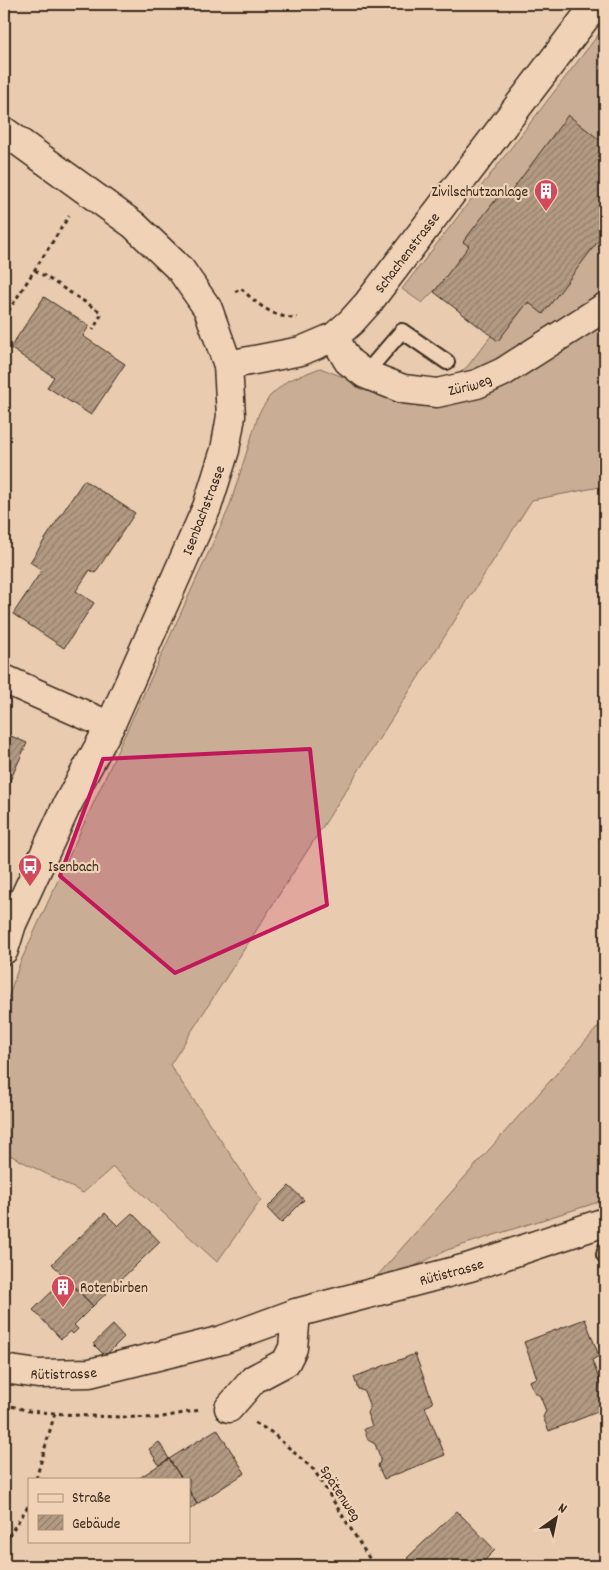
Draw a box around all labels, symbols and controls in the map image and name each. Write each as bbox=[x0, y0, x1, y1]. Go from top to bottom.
building icon: Zivilschutzanlage bbox=[533, 178, 559, 212]
place label: Zivilschutzanlage bbox=[431, 182, 528, 204]
street label: Schachenstrasse bbox=[370, 208, 447, 299]
street label: Züriweg bbox=[446, 370, 496, 403]
street label: Isenbachstrasse bbox=[178, 462, 232, 559]
bus stop icon: Isenbach bbox=[17, 853, 43, 887]
place label: Isenbach bbox=[48, 857, 99, 879]
street label: Rütistrasse bbox=[417, 1254, 488, 1293]
building icon: Rotenbirben bbox=[50, 1274, 76, 1308]
place label: Rotenbirben bbox=[80, 1278, 148, 1300]
street label: Rütistrasse bbox=[29, 1363, 100, 1387]
street label: Spätenweg bbox=[313, 1462, 366, 1526]
legend bbox=[28, 1478, 190, 1542]
text: Straße bbox=[72, 1488, 111, 1510]
north arrow bbox=[532, 1492, 582, 1542]
text: N bbox=[554, 1499, 570, 1519]
text: Gebäude bbox=[72, 1514, 121, 1536]

